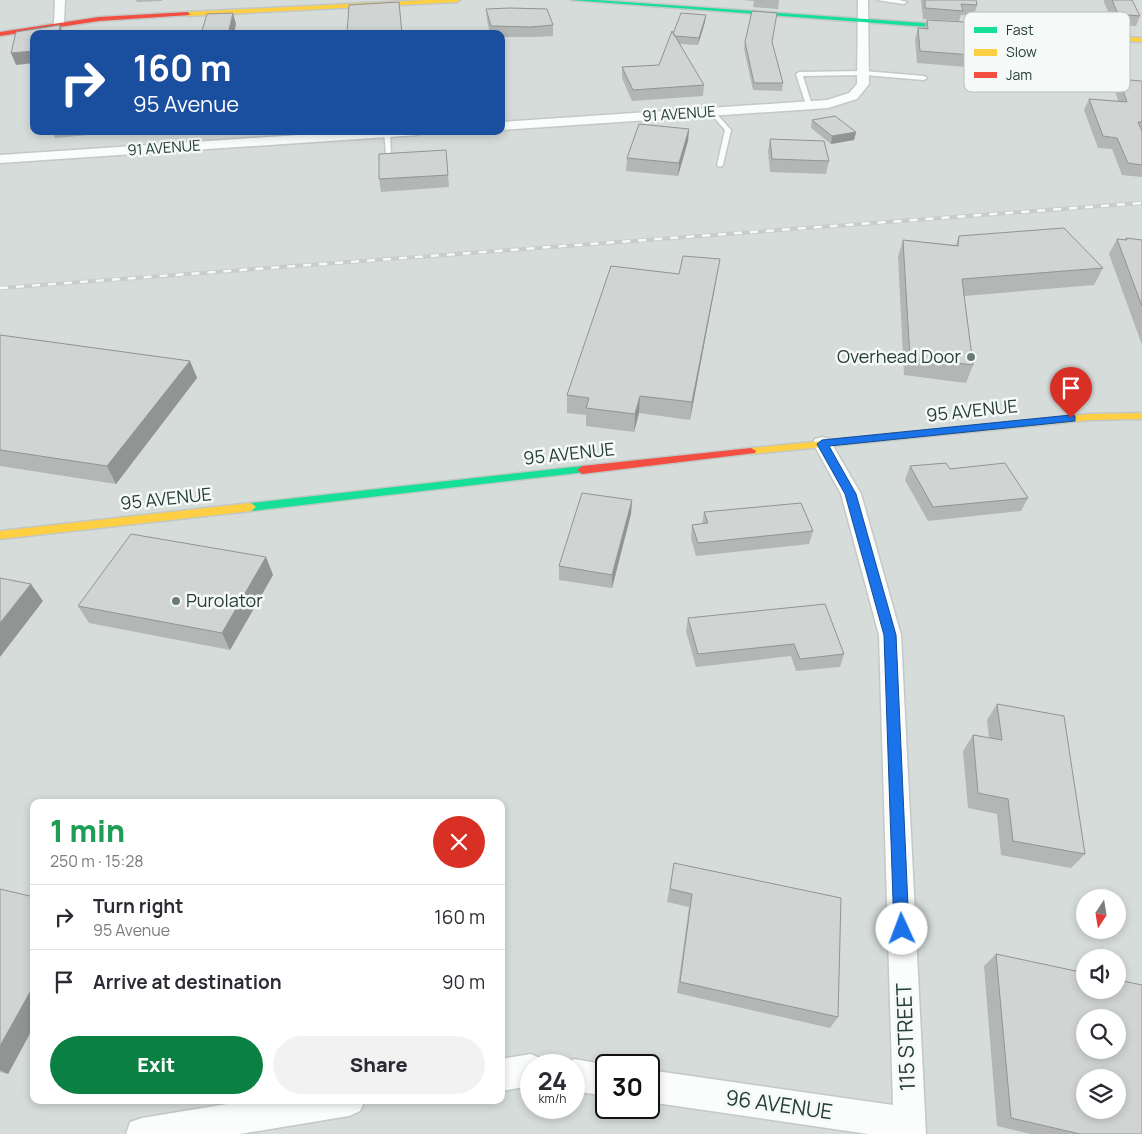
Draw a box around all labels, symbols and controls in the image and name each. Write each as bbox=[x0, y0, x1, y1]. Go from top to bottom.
legend bbox=[964, 12, 1130, 92]
text: Fast bbox=[1006, 20, 1034, 39]
text: Slow bbox=[1006, 42, 1037, 61]
text: 160 m bbox=[133, 44, 232, 92]
icon: right bbox=[50, 50, 115, 115]
text: Jam bbox=[1006, 65, 1032, 84]
text: 95 Avenue bbox=[133, 89, 239, 119]
street label: 91 AVENUE bbox=[642, 100, 716, 127]
street label: 91 AVENUE bbox=[127, 134, 201, 161]
place label: Overhead Door bbox=[837, 344, 961, 368]
marker: Overhead Door bbox=[965, 351, 977, 363]
pin bbox=[1050, 367, 1092, 418]
icon: arrive bbox=[1057, 374, 1085, 402]
street label: 95 AVENUE bbox=[925, 393, 1019, 427]
street label: 95 AVENUE bbox=[522, 436, 616, 470]
street label: 95 AVENUE bbox=[119, 481, 213, 515]
place label: Purolator bbox=[186, 588, 263, 612]
marker: Purolator bbox=[170, 595, 182, 607]
text: 1 min bbox=[50, 810, 125, 851]
button: close bbox=[433, 816, 485, 868]
text: 250 m · 15:28 bbox=[50, 850, 144, 872]
north arrow bbox=[1076, 889, 1126, 939]
map controls bbox=[1076, 889, 1126, 1119]
text: Turn right bbox=[93, 893, 183, 919]
position arrow bbox=[875, 902, 927, 954]
icon: right bbox=[50, 903, 78, 931]
text: 160 m bbox=[434, 904, 485, 930]
text: 95 Avenue bbox=[93, 919, 170, 941]
button: sound bbox=[1076, 949, 1126, 999]
icon: arrive bbox=[50, 968, 78, 996]
text: Arrive at destination bbox=[93, 969, 282, 995]
text: 90 m bbox=[442, 969, 485, 995]
street label: 115 STREET bbox=[889, 982, 921, 1091]
button: search bbox=[1076, 1009, 1126, 1059]
button: Exit bbox=[50, 1036, 263, 1094]
button: Share bbox=[273, 1036, 485, 1094]
speed limit sign: 30 bbox=[595, 1054, 660, 1119]
text: 24 bbox=[538, 1063, 567, 1098]
button: layers bbox=[1076, 1069, 1126, 1119]
street label: 96 AVENUE bbox=[724, 1083, 834, 1125]
text: km/h bbox=[539, 1090, 566, 1107]

